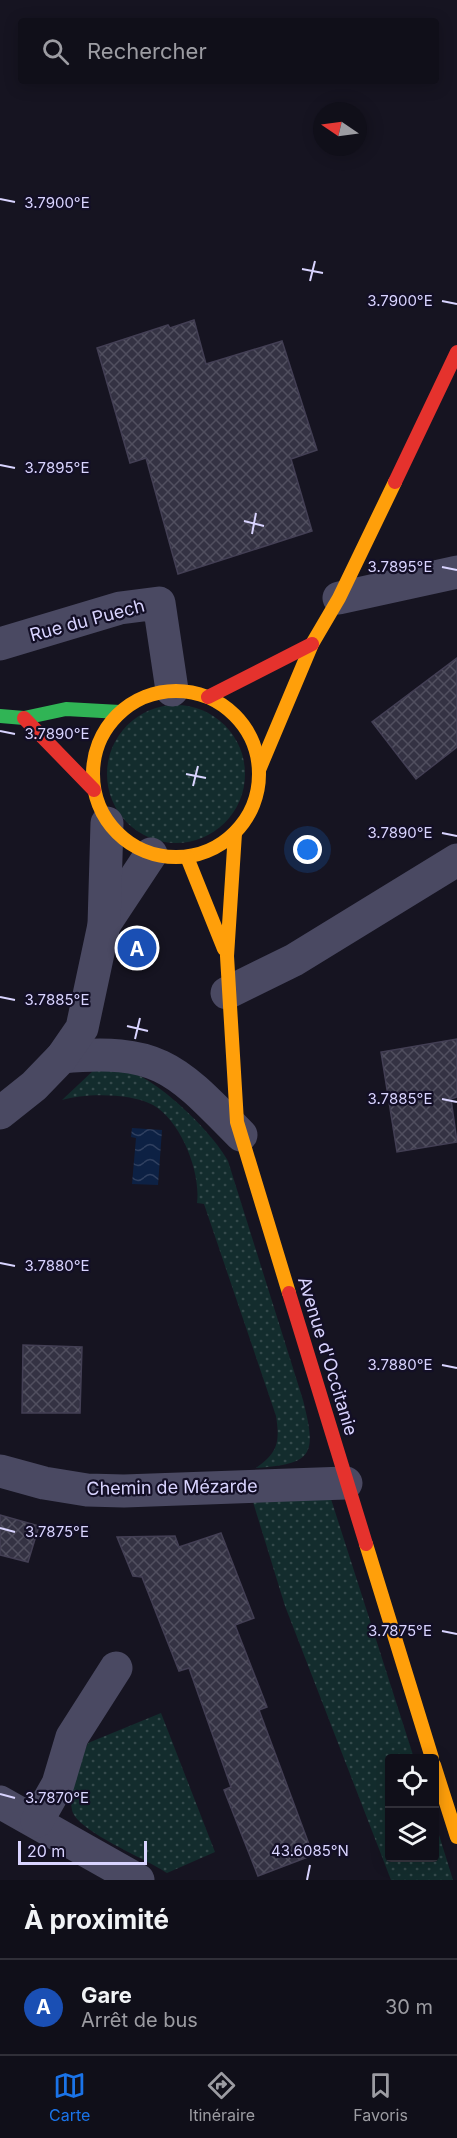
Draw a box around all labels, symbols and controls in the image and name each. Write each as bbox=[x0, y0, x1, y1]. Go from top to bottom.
search box bbox=[18, 18, 439, 84]
icon: search bbox=[39, 35, 72, 68]
text: Rechercher bbox=[87, 38, 207, 64]
north arrow bbox=[313, 102, 367, 156]
text: 3.7900°E bbox=[24, 193, 90, 212]
text: 3.7900°E bbox=[367, 291, 433, 310]
text: 3.7895°E bbox=[25, 458, 89, 477]
text: 3.7895°E bbox=[368, 557, 432, 576]
street label: Rue du Puech bbox=[27, 595, 147, 645]
text: 3.7890°E bbox=[24, 724, 90, 743]
text: 3.7890°E bbox=[367, 823, 433, 842]
your location bbox=[293, 835, 322, 864]
pin: A bbox=[118, 926, 156, 970]
text: 3.7885°E bbox=[25, 990, 89, 1009]
text: 3.7885°E bbox=[368, 1089, 432, 1108]
text: 3.7880°E bbox=[24, 1256, 90, 1275]
street label: Avenue d'Occitanie bbox=[294, 1274, 362, 1438]
text: 3.7880°E bbox=[367, 1355, 433, 1374]
street label: Chemin de Mézarde bbox=[86, 1475, 258, 1499]
text: 3.7875°E bbox=[25, 1522, 89, 1541]
text: 3.7875°E bbox=[368, 1621, 432, 1640]
map controls bbox=[385, 1754, 439, 1862]
button: locate bbox=[385, 1754, 439, 1808]
text: 3.7870°E bbox=[25, 1788, 89, 1807]
button: layers bbox=[385, 1808, 439, 1862]
scale bar bbox=[18, 1838, 147, 1866]
text: 20 m bbox=[27, 1841, 65, 1861]
text: 43.6085°N bbox=[271, 1841, 349, 1860]
text: À proximité bbox=[24, 1904, 169, 1935]
text: Gare bbox=[81, 1982, 132, 2008]
text: A bbox=[36, 1995, 51, 2019]
text: 30 m bbox=[385, 1995, 433, 2019]
text: Arrêt de bus bbox=[81, 2008, 198, 2032]
tab: Carte bbox=[49, 2069, 90, 2125]
tab: Itinéraire bbox=[189, 2069, 255, 2125]
tab: Favoris bbox=[353, 2069, 408, 2125]

